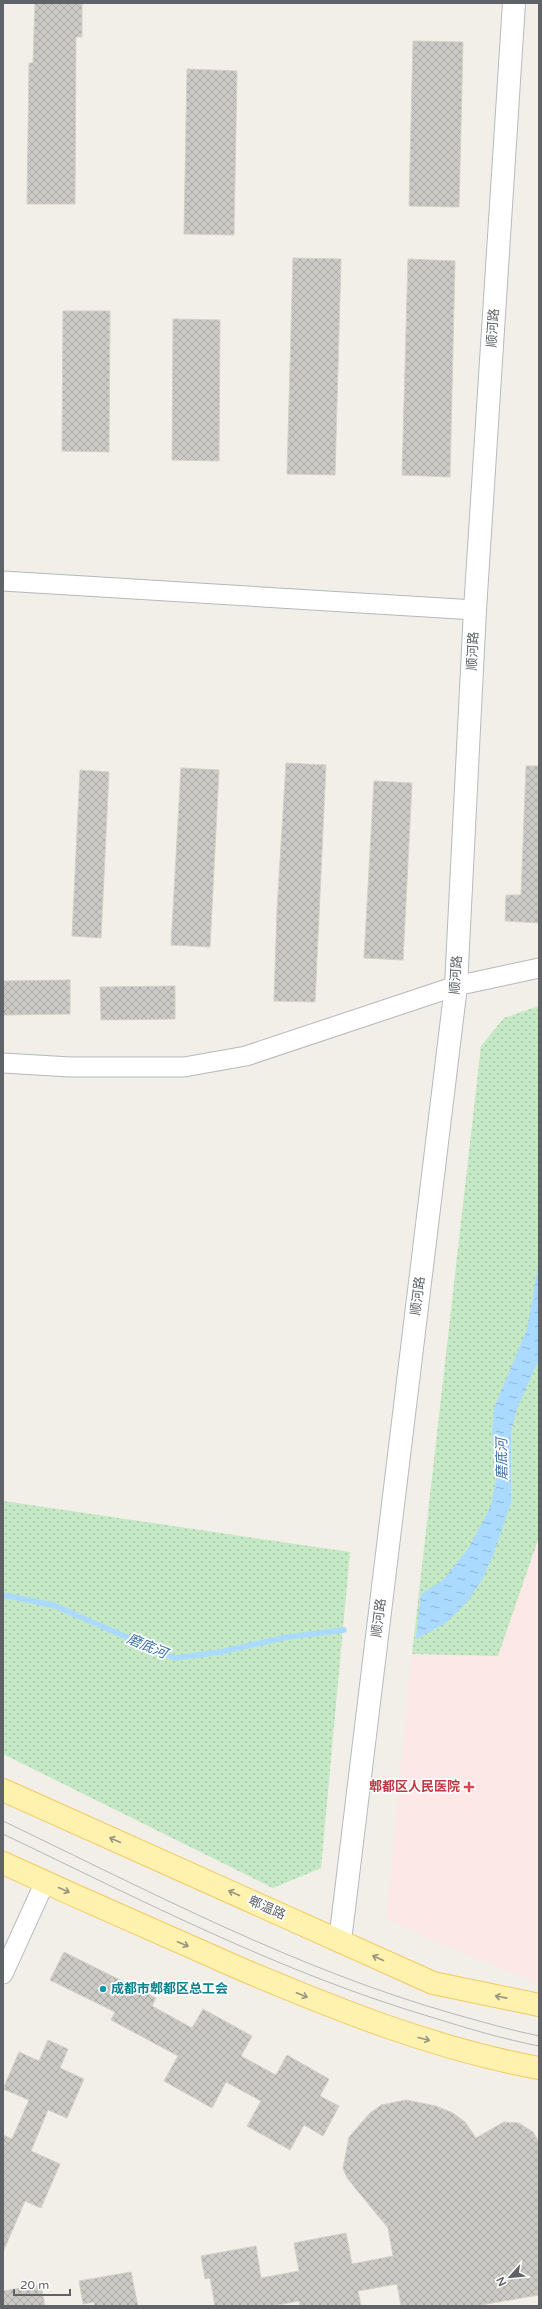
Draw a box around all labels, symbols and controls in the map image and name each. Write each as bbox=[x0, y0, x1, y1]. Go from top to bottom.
street label: 顺河路 bbox=[484, 308, 502, 348]
street label: 顺河路 bbox=[464, 631, 482, 671]
street label: 顺河路 bbox=[447, 955, 465, 995]
street label: 顺河路 bbox=[408, 1276, 428, 1316]
water label: 磨底河 bbox=[493, 1435, 511, 1480]
street label: 顺河路 bbox=[369, 1598, 389, 1638]
water label: 磨底河 bbox=[124, 1630, 172, 1663]
place label: 郫都区人民医院 bbox=[369, 1779, 460, 1795]
marker: 郫都区人民医院 bbox=[463, 1781, 475, 1793]
one-way arrow bbox=[109, 1836, 121, 1843]
one-way arrow bbox=[58, 1887, 70, 1895]
one-way arrow bbox=[228, 1889, 240, 1896]
street label: 郫温路 bbox=[246, 1893, 288, 1923]
one-way arrow bbox=[176, 1940, 188, 1948]
one-way arrow bbox=[372, 1954, 384, 1961]
place label: 成都市郫都区总工会 bbox=[111, 1981, 228, 1997]
marker: 成都市郫都区总工会 bbox=[98, 1984, 108, 1994]
one-way arrow bbox=[296, 1991, 308, 1999]
one-way arrow bbox=[495, 1992, 508, 2000]
one-way arrow bbox=[417, 2036, 430, 2044]
north arrow bbox=[490, 2257, 530, 2297]
scale bar bbox=[14, 2271, 70, 2297]
text: N bbox=[494, 2274, 509, 2288]
text: 20 m bbox=[20, 2278, 49, 2292]

